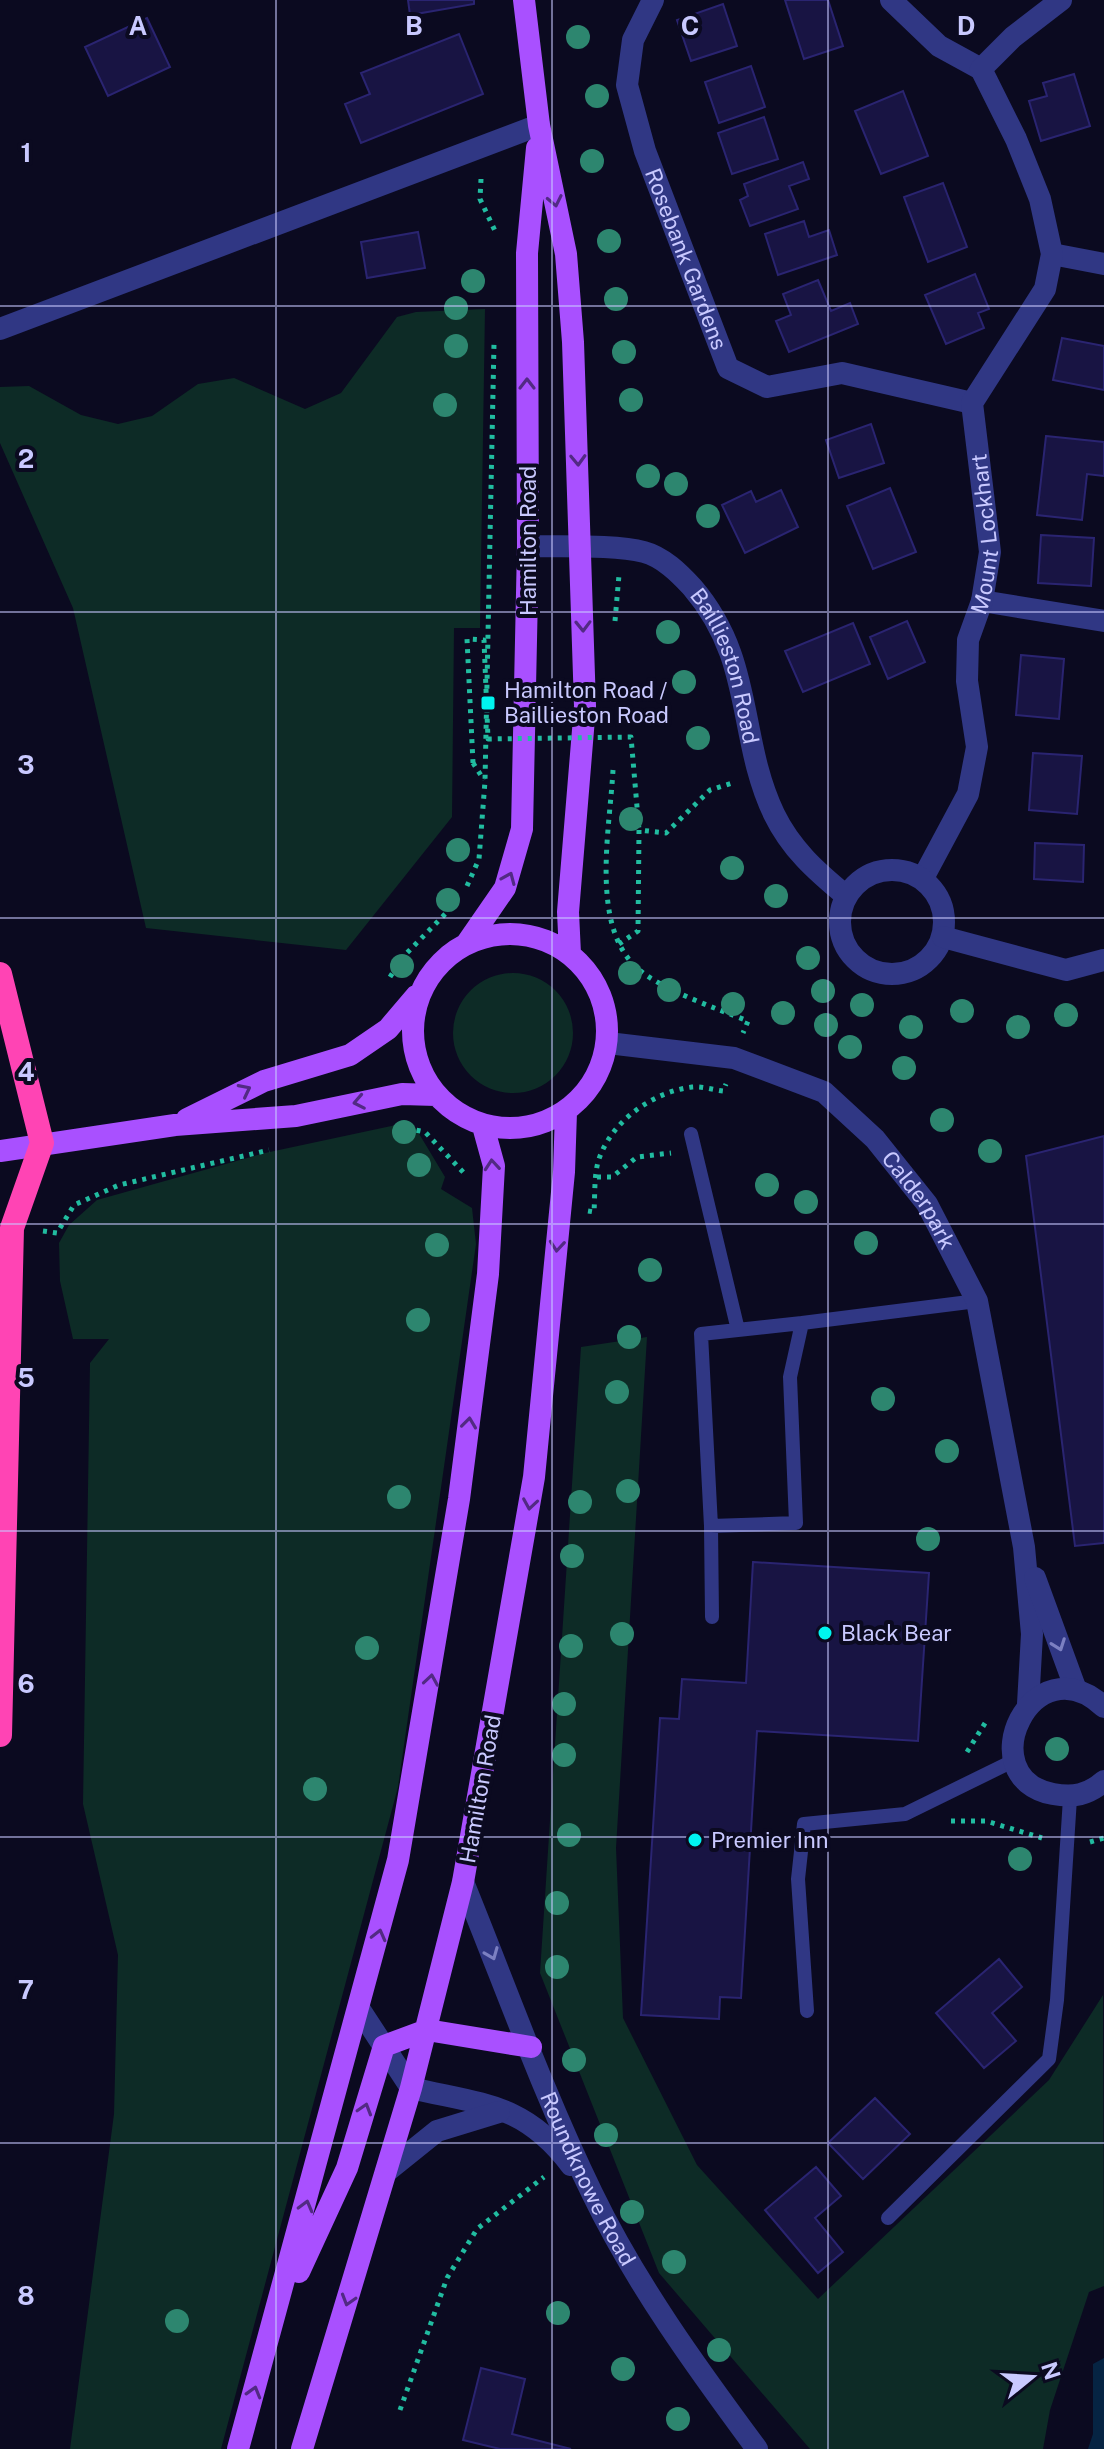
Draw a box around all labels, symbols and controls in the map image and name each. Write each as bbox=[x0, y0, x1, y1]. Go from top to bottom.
text: A bbox=[129, 10, 148, 41]
text: B bbox=[405, 10, 423, 41]
text: C bbox=[681, 10, 699, 41]
text: D bbox=[957, 10, 975, 41]
text: 1 bbox=[20, 137, 32, 168]
street label: Rosebank Gardens bbox=[640, 164, 733, 353]
one-way arrow bbox=[546, 194, 563, 208]
one-way arrow bbox=[518, 377, 536, 390]
text: 2 bbox=[18, 443, 34, 474]
street label: Mount Lockhart bbox=[965, 452, 1003, 618]
one-way arrow bbox=[569, 454, 586, 467]
street label: Hamilton Road bbox=[515, 466, 541, 616]
street label: Baillieston Road bbox=[685, 583, 764, 746]
one-way arrow bbox=[575, 620, 592, 633]
place label: Hamilton Road / Baillieston Road bbox=[504, 677, 669, 728]
marker: Hamilton Road / Baillieston Road bbox=[479, 694, 497, 712]
text: 3 bbox=[17, 749, 35, 780]
one-way arrow bbox=[499, 872, 515, 886]
text: 4 bbox=[17, 1056, 35, 1087]
one-way arrow bbox=[236, 1085, 251, 1100]
one-way arrow bbox=[353, 1093, 366, 1110]
street label: Calderpark bbox=[877, 1146, 961, 1254]
one-way arrow bbox=[484, 1158, 501, 1171]
one-way arrow bbox=[549, 1240, 566, 1253]
text: 5 bbox=[17, 1362, 35, 1393]
one-way arrow bbox=[460, 1416, 477, 1430]
one-way arrow bbox=[522, 1497, 539, 1511]
place label: Black Bear bbox=[841, 1620, 952, 1646]
marker: Black Bear bbox=[816, 1624, 834, 1642]
one-way arrow bbox=[1049, 1637, 1066, 1651]
text: 6 bbox=[17, 1668, 35, 1699]
one-way arrow bbox=[422, 1673, 439, 1687]
street label: Hamilton Road bbox=[454, 1713, 506, 1865]
place label: Premier Inn bbox=[711, 1827, 828, 1853]
marker: Premier Inn bbox=[686, 1831, 704, 1849]
one-way arrow bbox=[370, 1928, 387, 1942]
one-way arrow bbox=[483, 1946, 499, 1960]
text: 7 bbox=[18, 1974, 34, 2005]
street label: Roundknowe Road bbox=[535, 2088, 641, 2270]
one-way arrow bbox=[356, 2102, 372, 2116]
one-way arrow bbox=[297, 2200, 313, 2214]
text: 8 bbox=[17, 2280, 35, 2311]
one-way arrow bbox=[341, 2293, 357, 2307]
north arrow bbox=[992, 2337, 1072, 2417]
text: N bbox=[1036, 2359, 1066, 2383]
one-way arrow bbox=[245, 2386, 261, 2400]

